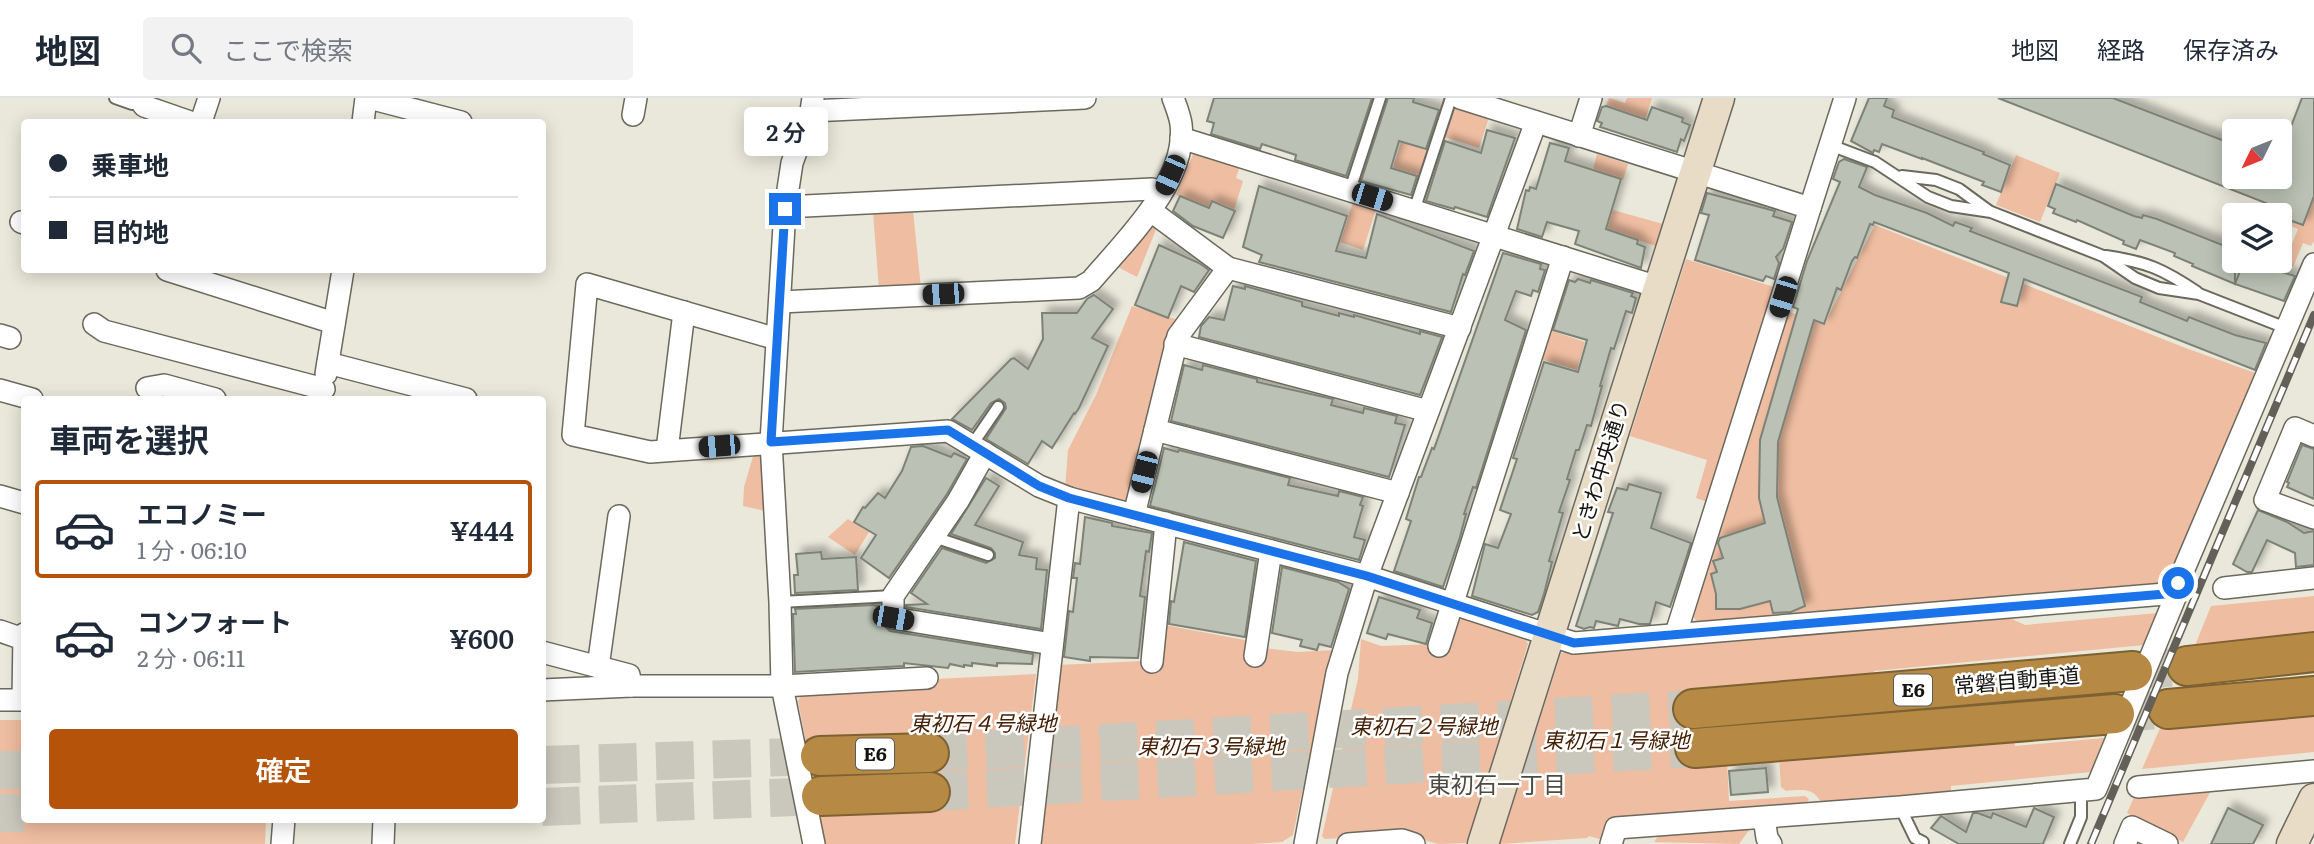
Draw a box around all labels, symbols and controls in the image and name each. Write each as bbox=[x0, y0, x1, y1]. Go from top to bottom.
search box bbox=[143, 17, 633, 80]
text: 地図 bbox=[35, 24, 101, 73]
icon: search bbox=[167, 29, 205, 67]
text: ここで検索 bbox=[223, 29, 353, 68]
text: 地図 bbox=[2011, 31, 2059, 66]
text: 経路 bbox=[2097, 31, 2145, 66]
text: 保存済み bbox=[2183, 31, 2279, 66]
callout: 2 分 bbox=[743, 108, 827, 156]
text: 2 分 bbox=[766, 114, 806, 148]
north arrow bbox=[2222, 119, 2292, 189]
map controls bbox=[2222, 119, 2292, 273]
text: 乗車地 bbox=[91, 144, 169, 183]
car bbox=[1152, 152, 1189, 198]
car bbox=[1349, 181, 1396, 213]
route end bbox=[769, 193, 801, 225]
button: layers bbox=[2222, 203, 2292, 273]
text: 目的地 bbox=[91, 211, 169, 250]
car bbox=[1767, 274, 1800, 320]
car bbox=[922, 282, 965, 306]
street label: ときわ中央通り bbox=[1562, 395, 1635, 545]
text: 車両を選択 bbox=[49, 414, 209, 462]
car bbox=[698, 434, 741, 458]
car bbox=[1129, 449, 1160, 495]
text: エコノミー bbox=[137, 493, 267, 532]
icon: car bbox=[53, 498, 116, 561]
text: ¥444 bbox=[450, 510, 514, 549]
text: 1 分 · 06:10 bbox=[137, 532, 247, 566]
route start bbox=[2162, 567, 2194, 599]
text: コンフォート bbox=[137, 601, 292, 640]
car bbox=[871, 604, 916, 632]
icon: car bbox=[53, 606, 116, 669]
text: ¥600 bbox=[449, 618, 514, 657]
text: 2 分 · 06:11 bbox=[137, 640, 245, 674]
street label: 常磐自動車道 bbox=[1953, 658, 2081, 699]
road number: E6 bbox=[1894, 674, 1932, 706]
park label: 東初石４号緑地 bbox=[910, 706, 1058, 737]
park label: 東初石２号緑地 bbox=[1351, 709, 1499, 740]
park label: 東初石１号緑地 bbox=[1543, 723, 1691, 754]
button: 確定 bbox=[49, 729, 518, 809]
park label: 東初石３号緑地 bbox=[1138, 729, 1286, 760]
road number: E6 bbox=[856, 738, 894, 769]
district label: 東初石一丁目 bbox=[1428, 766, 1566, 800]

